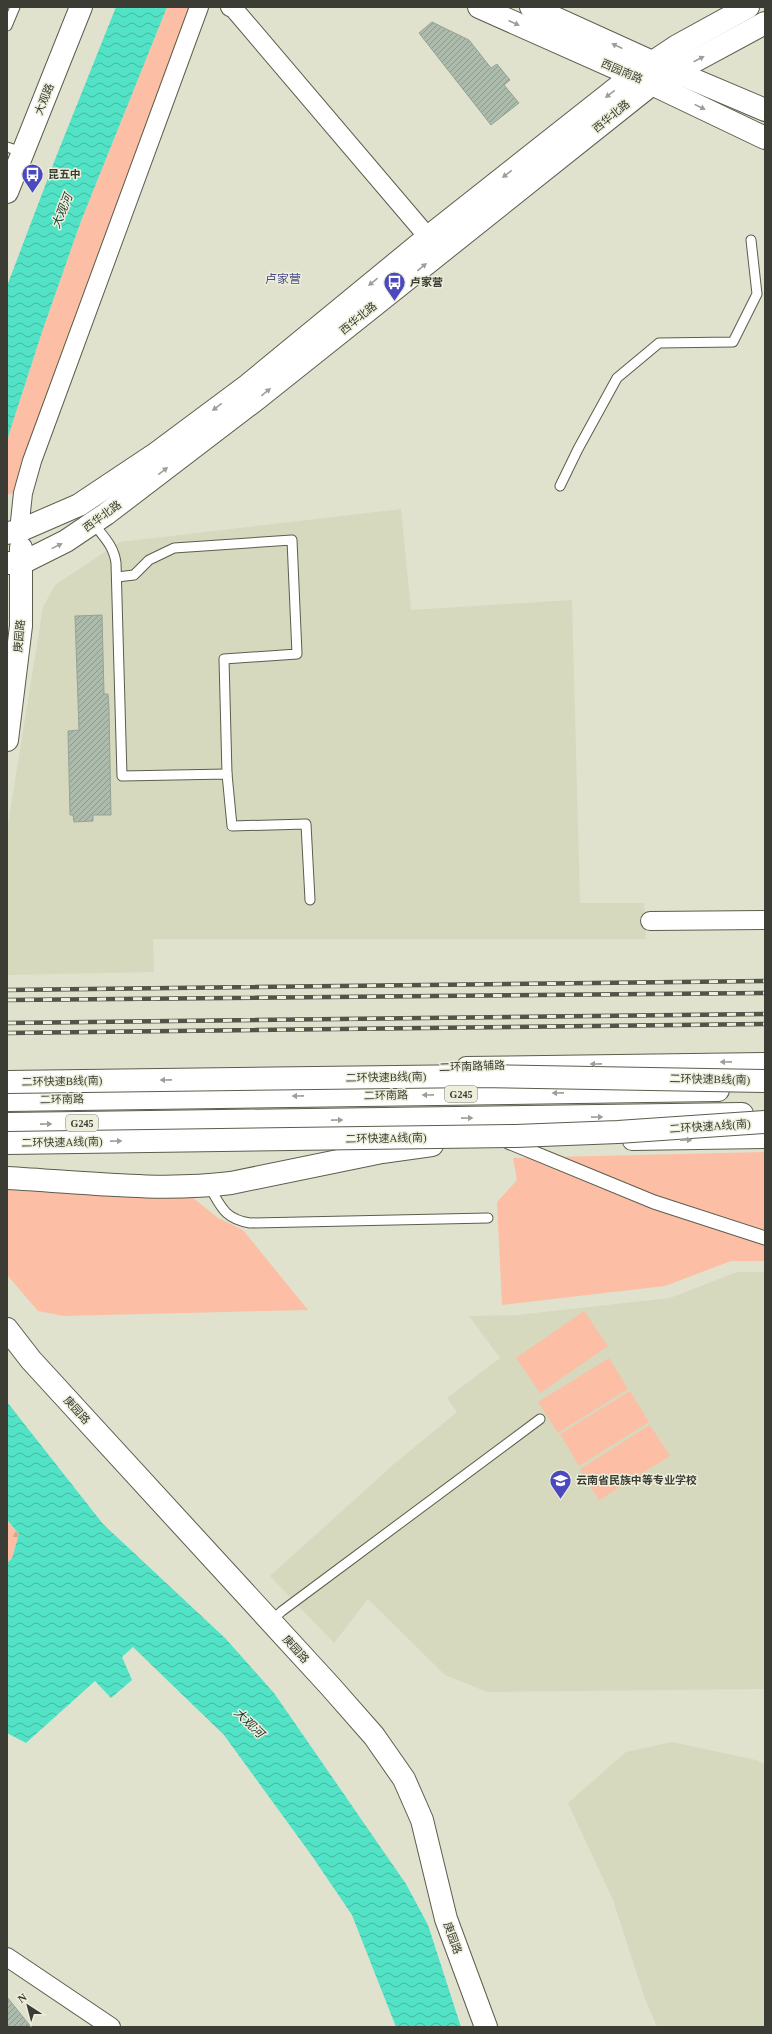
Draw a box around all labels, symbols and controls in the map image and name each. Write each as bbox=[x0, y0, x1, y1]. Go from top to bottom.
one-way arrow bbox=[509, 20, 520, 26]
one-way arrow bbox=[611, 43, 622, 49]
one-way arrow bbox=[693, 56, 705, 62]
street label: 西园南路 bbox=[599, 57, 645, 85]
street label: 大观路 bbox=[32, 81, 56, 117]
one-way arrow bbox=[604, 90, 615, 98]
street label: 西华北路 bbox=[590, 97, 632, 135]
one-way arrow bbox=[694, 104, 706, 110]
bus stop icon: 昆五中 bbox=[19, 161, 45, 194]
place label: 昆五中 bbox=[48, 168, 81, 180]
one-way arrow bbox=[502, 170, 513, 179]
water label: 大观河 bbox=[49, 190, 76, 230]
one-way arrow bbox=[417, 263, 428, 271]
bus stop icon: 卢家营 bbox=[382, 269, 408, 302]
district label: 卢家营 bbox=[265, 272, 301, 286]
place label: 卢家营 bbox=[410, 276, 443, 288]
one-way arrow bbox=[368, 277, 379, 286]
street label: 西华北路 bbox=[337, 299, 379, 337]
one-way arrow bbox=[261, 388, 272, 396]
one-way arrow bbox=[212, 403, 223, 411]
one-way arrow bbox=[157, 467, 168, 475]
street label: 西华北路 bbox=[81, 498, 123, 534]
one-way arrow bbox=[51, 543, 63, 549]
street label: 庚园路 bbox=[12, 619, 26, 653]
street label: 二环南路辅路 bbox=[439, 1059, 505, 1073]
one-way arrow bbox=[719, 1059, 732, 1065]
one-way arrow bbox=[589, 1061, 602, 1067]
street label: 二环快速B线(南) bbox=[346, 1070, 427, 1085]
street label: 二环快速B线(南) bbox=[670, 1072, 751, 1087]
street label: 二环快速B线(南) bbox=[22, 1074, 103, 1089]
one-way arrow bbox=[159, 1077, 172, 1083]
road number: G245 bbox=[445, 1086, 477, 1102]
street label: 二环南路 bbox=[364, 1089, 408, 1101]
one-way arrow bbox=[551, 1090, 564, 1096]
one-way arrow bbox=[421, 1092, 434, 1098]
street label: 二环南路 bbox=[40, 1093, 84, 1105]
one-way arrow bbox=[291, 1093, 304, 1099]
one-way arrow bbox=[591, 1113, 603, 1120]
road number: G245 bbox=[66, 1115, 98, 1131]
one-way arrow bbox=[461, 1115, 474, 1121]
one-way arrow bbox=[331, 1117, 344, 1123]
street label: 二环快速A线(南) bbox=[669, 1117, 751, 1136]
one-way arrow bbox=[40, 1121, 53, 1127]
street label: 二环快速A线(南) bbox=[345, 1131, 427, 1146]
street label: 二环快速A线(南) bbox=[21, 1135, 103, 1150]
one-way arrow bbox=[680, 1137, 693, 1143]
one-way arrow bbox=[110, 1138, 123, 1144]
street label: 庚园路 bbox=[62, 1394, 92, 1426]
school or university icon: 云南省民族中等专业学校 bbox=[547, 1467, 573, 1500]
place label: 云南省民族中等专业学校 bbox=[576, 1474, 697, 1486]
street label: 庚园路 bbox=[281, 1633, 311, 1665]
water label: 大观河 bbox=[231, 1705, 268, 1742]
street label: 庚园路 bbox=[442, 1920, 464, 1956]
north arrow bbox=[8, 1986, 48, 2026]
text: N bbox=[15, 1991, 29, 2005]

